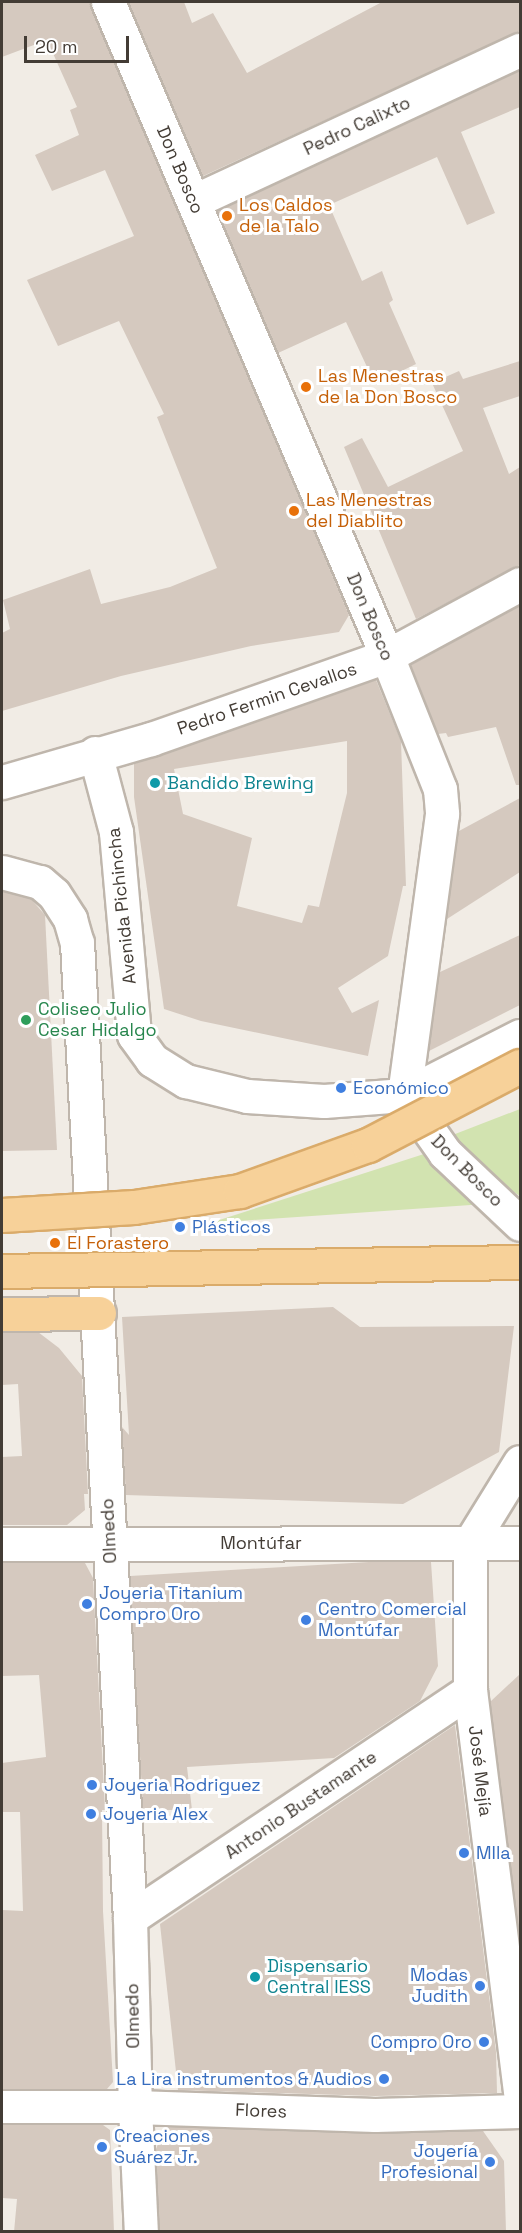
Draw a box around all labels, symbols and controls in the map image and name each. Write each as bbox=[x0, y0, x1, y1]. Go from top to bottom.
scale bar bbox=[27, 24, 132, 62]
text: 20 m bbox=[35, 35, 78, 58]
street label: Pedro Calixto bbox=[300, 92, 414, 160]
street label: Don Bosco bbox=[152, 123, 208, 217]
place label: Los Caldos de la Talo bbox=[239, 195, 333, 238]
marker: Los Caldos de la Talo bbox=[220, 209, 234, 223]
place label: Las Menestras de la Don Bosco bbox=[318, 366, 457, 409]
marker: Las Menestras de la Don Bosco bbox=[299, 380, 313, 394]
place label: Las Menestras del Diablito bbox=[306, 490, 432, 532]
marker: Las Menestras del Diablito bbox=[287, 504, 301, 518]
street label: Don Bosco bbox=[342, 570, 398, 664]
street label: Pedro Fermin Cevallos bbox=[174, 658, 360, 740]
place label: Bandido Brewing bbox=[167, 772, 314, 794]
marker: Bandido Brewing bbox=[148, 776, 162, 790]
street label: Avenida Pichincha bbox=[103, 826, 141, 986]
place label: Coliseo Julio Cesar Hidalgo bbox=[38, 999, 157, 1042]
marker: Coliseo Julio Cesar Hidalgo bbox=[19, 1013, 33, 1027]
place label: Económico bbox=[353, 1077, 449, 1099]
marker: Económico bbox=[334, 1081, 348, 1095]
street label: Don Bosco bbox=[426, 1130, 508, 1212]
place label: Plásticos bbox=[192, 1216, 271, 1238]
marker: Plásticos bbox=[173, 1220, 187, 1234]
place label: El Forastero bbox=[67, 1232, 169, 1254]
marker: El Forastero bbox=[48, 1236, 62, 1250]
street label: Olmedo bbox=[97, 1498, 121, 1564]
street label: Montúfar bbox=[220, 1532, 302, 1554]
place label: Joyeria Titanium Compro Oro bbox=[99, 1583, 244, 1626]
marker: Joyeria Titanium Compro Oro bbox=[80, 1597, 94, 1611]
place label: Centro Comercial Montúfar bbox=[318, 1599, 467, 1642]
marker: Centro Comercial Montúfar bbox=[299, 1613, 313, 1627]
street label: José Mejía bbox=[464, 1724, 496, 1818]
street label: Antonio Bustamante bbox=[221, 1746, 381, 1864]
place label: Joyeria Rodriguez bbox=[104, 1774, 261, 1796]
marker: Joyeria Rodriguez bbox=[85, 1778, 99, 1792]
place label: Joyeria Alex bbox=[103, 1803, 209, 1825]
marker: Joyeria Alex bbox=[84, 1807, 98, 1821]
place label: MIla bbox=[476, 1842, 511, 1864]
marker: MIla bbox=[457, 1846, 471, 1860]
place label: Dispensario Central IESS bbox=[267, 1956, 371, 1998]
place label: Modas Judith bbox=[410, 1965, 468, 2008]
marker: Dispensario Central IESS bbox=[248, 1970, 262, 1984]
marker: Modas Judith bbox=[473, 1979, 487, 1993]
street label: Olmedo bbox=[122, 1983, 144, 2049]
place label: Compro Oro bbox=[370, 2031, 472, 2053]
marker: Compro Oro bbox=[477, 2035, 491, 2049]
place label: La Lira instrumentos & Audios bbox=[116, 2068, 372, 2090]
marker: La Lira instrumentos & Audios bbox=[377, 2072, 391, 2086]
street label: Flores bbox=[235, 2099, 287, 2123]
place label: Creaciones Suárez Jr. bbox=[114, 2126, 210, 2168]
marker: Creaciones Suárez Jr. bbox=[95, 2140, 109, 2154]
place label: Joyería Profesional bbox=[381, 2141, 478, 2184]
marker: Joyería Profesional bbox=[483, 2155, 497, 2169]

